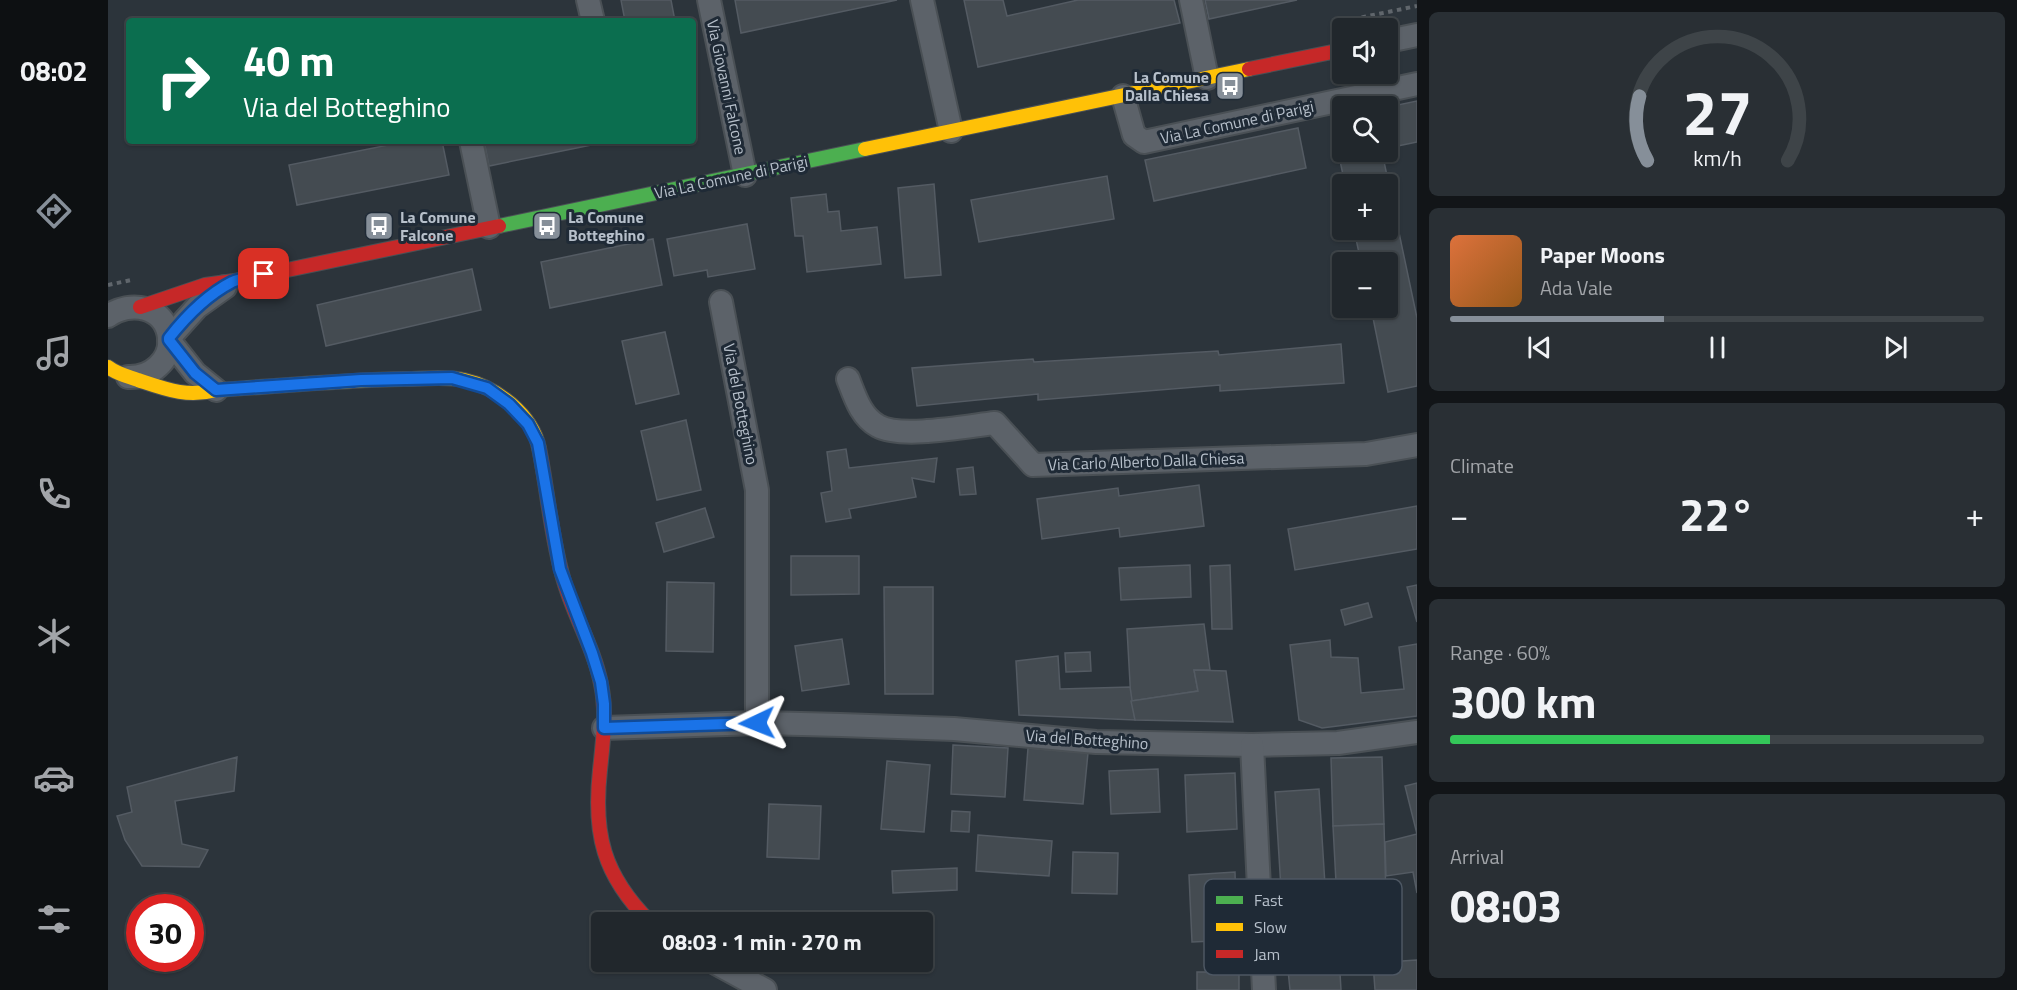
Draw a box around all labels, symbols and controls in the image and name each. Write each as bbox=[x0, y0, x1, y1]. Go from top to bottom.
street label: Via Giovanni Falcone bbox=[701, 17, 753, 157]
map controls bbox=[1332, 18, 1398, 318]
button: sound bbox=[1332, 18, 1398, 84]
text: 40 m bbox=[243, 28, 335, 92]
icon: right bbox=[144, 42, 222, 120]
text: 08:02 bbox=[20, 50, 88, 91]
text: 27 bbox=[1682, 64, 1752, 159]
place label: La Comune Dalla Chiesa bbox=[1125, 65, 1209, 107]
bus stop icon: La Comune Dalla Chiesa bbox=[1214, 70, 1246, 102]
text: Via del Botteghino bbox=[243, 86, 451, 127]
street label: Via La Comune di Parigi bbox=[1158, 94, 1316, 150]
button: search bbox=[1332, 96, 1398, 162]
text: km/h bbox=[1693, 142, 1741, 174]
street label: Via La Comune di Parigi bbox=[652, 149, 810, 205]
button: + bbox=[1332, 174, 1398, 240]
icon: directions bbox=[33, 190, 75, 232]
place label: La Comune Falcone bbox=[400, 205, 476, 247]
place label: La Comune Botteghino bbox=[568, 205, 645, 247]
bus stop icon: La Comune Falcone bbox=[363, 210, 395, 242]
bus stop icon: La Comune Botteghino bbox=[531, 210, 563, 242]
text: Paper Moons bbox=[1540, 238, 1665, 272]
pin bbox=[238, 248, 289, 299]
button: − bbox=[1332, 252, 1398, 318]
icon: arrive bbox=[247, 257, 280, 290]
text: Ada Vale bbox=[1540, 272, 1613, 303]
icon: previous bbox=[1523, 331, 1556, 364]
icon: pause bbox=[1701, 331, 1734, 364]
icon: next bbox=[1879, 331, 1912, 364]
icon: music bbox=[33, 332, 75, 374]
street label: Via del Botteghino bbox=[717, 341, 765, 467]
street label: Via Carlo Alberto Dalla Chiesa bbox=[1047, 446, 1245, 476]
text: Climate bbox=[1450, 450, 1514, 481]
icon: phone bbox=[33, 473, 75, 515]
text: 22° bbox=[1679, 480, 1755, 548]
text: − bbox=[1450, 490, 1468, 540]
text: + bbox=[1966, 490, 1984, 540]
icon: climate bbox=[33, 615, 75, 657]
text: Range · 60% bbox=[1450, 637, 1550, 668]
text: 300 km bbox=[1450, 667, 1596, 735]
position arrow bbox=[725, 691, 789, 755]
street label: Via del Botteghino bbox=[1025, 723, 1149, 755]
icon: car bbox=[33, 757, 75, 799]
text: Arrival bbox=[1450, 841, 1504, 872]
text: 08:03 bbox=[1450, 871, 1562, 939]
legend bbox=[1204, 879, 1402, 975]
text: Fast bbox=[1254, 888, 1283, 912]
speed limit sign: 30 bbox=[126, 894, 204, 972]
icon: filters bbox=[33, 898, 75, 940]
text: Slow bbox=[1254, 915, 1287, 939]
text: 08:03 · 1 min · 270 m bbox=[662, 925, 862, 959]
text: Jam bbox=[1254, 942, 1280, 966]

